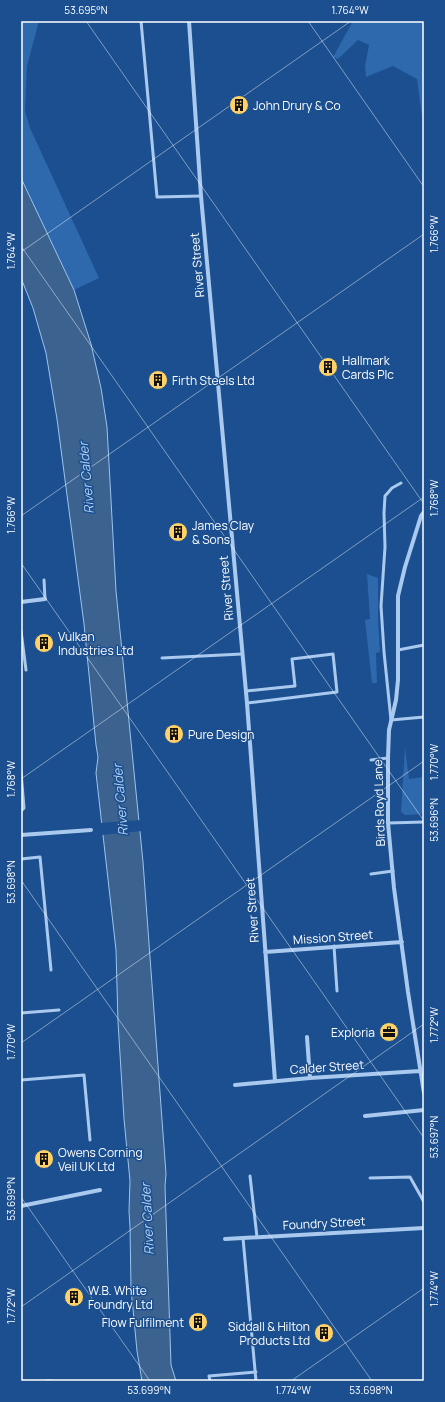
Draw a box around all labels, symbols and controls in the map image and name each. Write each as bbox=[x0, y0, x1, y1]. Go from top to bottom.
text: 53.695°N bbox=[64, 3, 108, 17]
text: 1.764°W bbox=[331, 3, 369, 17]
building icon: John Drury & Co bbox=[228, 94, 250, 116]
place label: John Drury & Co bbox=[253, 97, 341, 114]
text: 1.766°W bbox=[427, 215, 441, 253]
text: 1.764°W bbox=[4, 232, 18, 270]
street label: River Street bbox=[186, 232, 208, 298]
place label: Hallmark Cards Plc bbox=[342, 352, 394, 383]
building icon: Hallmark Cards Plc bbox=[317, 356, 339, 378]
building icon: Firth Steels Ltd bbox=[147, 369, 169, 391]
place label: Firth Steels Ltd bbox=[172, 372, 255, 389]
water label: River Calder bbox=[74, 439, 98, 515]
text: 1.768°W bbox=[427, 479, 441, 516]
text: 1.766°W bbox=[4, 496, 18, 534]
place label: James Clay & Sons bbox=[192, 517, 255, 548]
building icon: James Clay & Sons bbox=[167, 521, 189, 543]
street label: River Street bbox=[215, 555, 237, 621]
place label: Vulkan Industries Ltd bbox=[58, 628, 134, 659]
building icon: Vulkan Industries Ltd bbox=[33, 632, 55, 654]
building icon: Pure Design bbox=[163, 723, 185, 745]
place label: Pure Design bbox=[188, 726, 254, 743]
text: 1.770°W bbox=[427, 743, 441, 780]
street label: Birds Royd Lane bbox=[369, 759, 389, 847]
text: 1.768°W bbox=[4, 760, 18, 797]
water label: River Calder bbox=[108, 761, 132, 837]
text: 53.696°N bbox=[427, 798, 441, 842]
text: 53.698°N bbox=[4, 860, 18, 904]
street label: River Street bbox=[241, 877, 263, 943]
street label: Mission Street bbox=[292, 926, 374, 948]
text: 1.772°W bbox=[427, 1006, 441, 1043]
office icon: Exploria bbox=[378, 1021, 400, 1043]
text: 1.770°W bbox=[4, 1023, 18, 1060]
place label: Exploria bbox=[331, 1024, 375, 1041]
street label: Calder Street bbox=[289, 1056, 365, 1078]
text: 53.697°N bbox=[427, 1116, 441, 1158]
place label: Owens Corning Veil UK Ltd bbox=[58, 1144, 143, 1175]
building icon: Owens Corning Veil UK Ltd bbox=[33, 1148, 55, 1170]
text: 53.699°N bbox=[4, 1177, 18, 1221]
water label: River Calder bbox=[136, 1180, 158, 1255]
street label: Foundry Street bbox=[282, 1212, 366, 1234]
text: 1.774°W bbox=[427, 1271, 441, 1307]
place label: W.B. White Foundry Ltd bbox=[88, 1282, 153, 1313]
building icon: W.B. White Foundry Ltd bbox=[63, 1286, 85, 1308]
text: 1.772°W bbox=[4, 1287, 18, 1324]
building icon: Flow Fulfilment bbox=[187, 1311, 209, 1333]
place label: Flow Fulfilment bbox=[102, 1314, 184, 1331]
place label: Siddall & Hilton Products Ltd bbox=[228, 1318, 310, 1349]
building icon: Siddall & Hilton Products Ltd bbox=[313, 1322, 335, 1344]
text: 53.699°N bbox=[127, 1383, 171, 1397]
text: 1.774°W bbox=[275, 1383, 311, 1397]
text: 53.698°N bbox=[349, 1383, 393, 1397]

